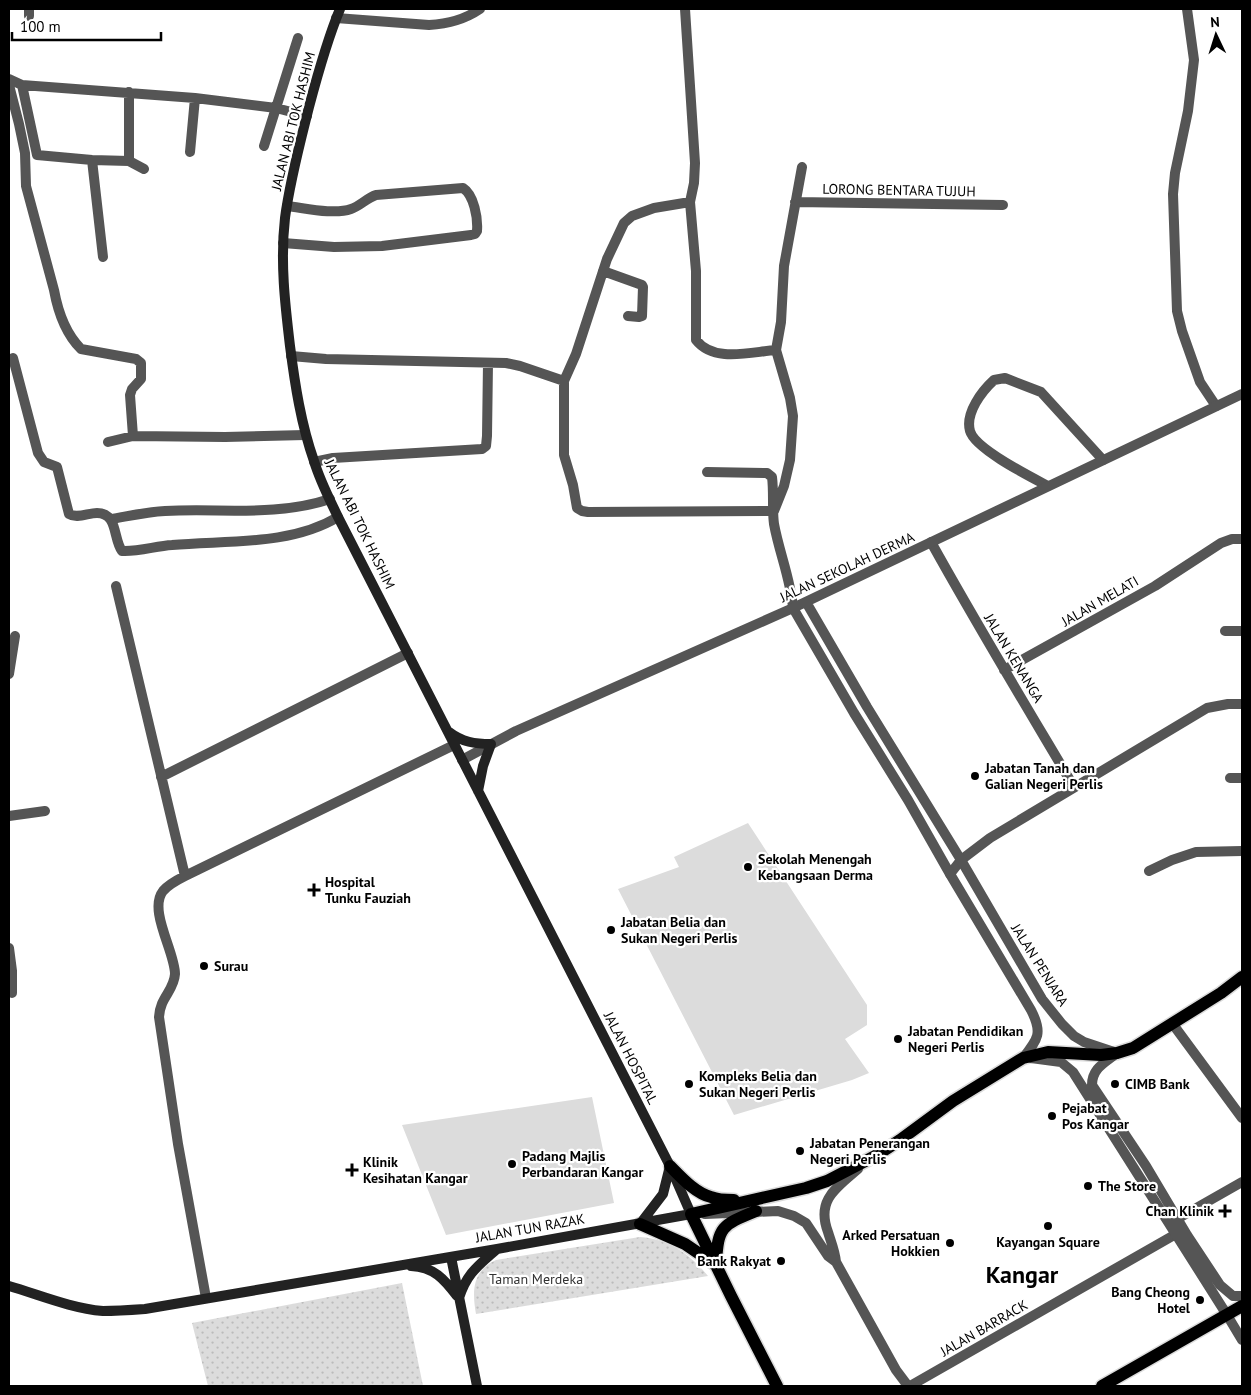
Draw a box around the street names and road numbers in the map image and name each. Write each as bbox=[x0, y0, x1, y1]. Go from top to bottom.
street label: JALAN ABI TOK HASHIM bbox=[267, 50, 319, 193]
street label: LORONG BENTARA TUJUH bbox=[822, 180, 976, 200]
street label: JALAN ABI TOK HASHIM bbox=[320, 455, 399, 592]
street label: JALAN SEKOLAH DERMA bbox=[776, 528, 918, 606]
street label: JALAN MELATI bbox=[1057, 572, 1142, 631]
street label: JALAN KENANGA bbox=[980, 609, 1048, 707]
street label: JALAN PENJARA bbox=[1007, 919, 1073, 1010]
street label: JALAN HOSPITAL bbox=[599, 1008, 662, 1107]
street label: JALAN TUN RAZAK bbox=[473, 1209, 586, 1247]
street label: JALAN BARRACK bbox=[936, 1295, 1031, 1361]

